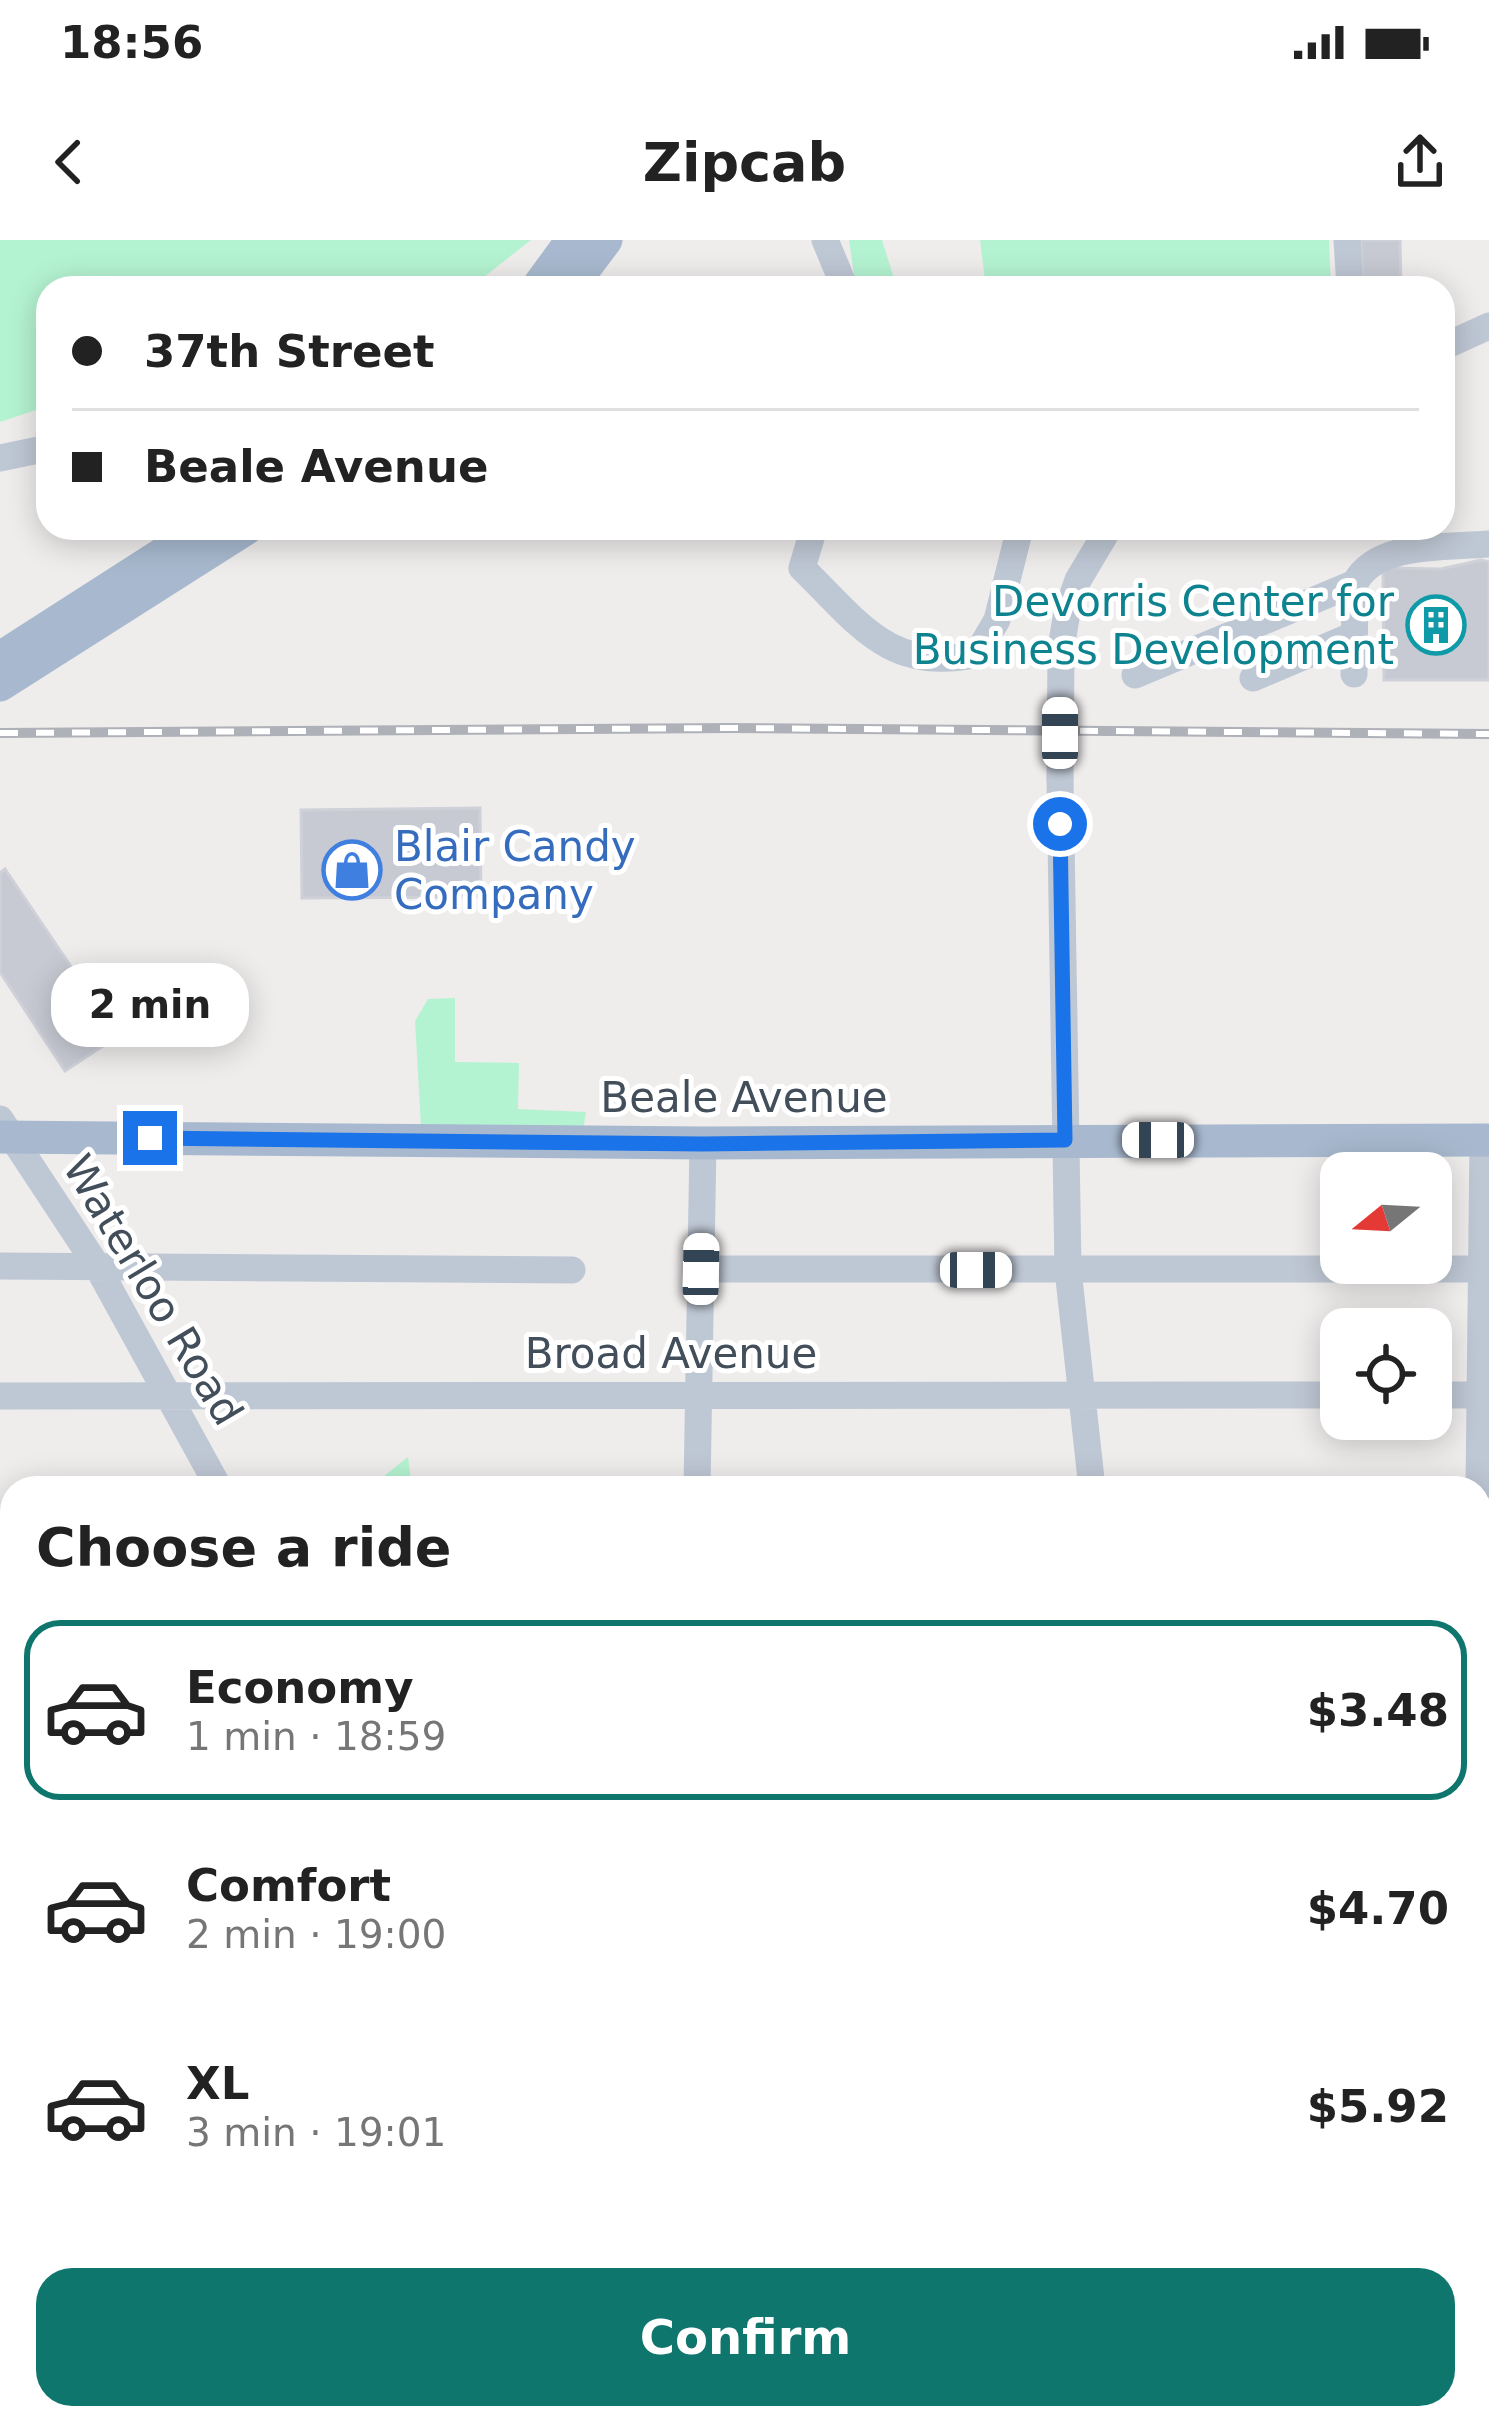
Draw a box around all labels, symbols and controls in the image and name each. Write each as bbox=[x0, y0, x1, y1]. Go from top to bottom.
text: 18:56 bbox=[60, 16, 203, 69]
icon: back bbox=[36, 129, 102, 195]
icon: share bbox=[1387, 129, 1453, 195]
text: Zipcab bbox=[643, 131, 846, 194]
text: 37th Street bbox=[144, 325, 435, 378]
text: Beale Avenue bbox=[144, 440, 488, 493]
place label: Devorris Center for Business Development bbox=[913, 577, 1395, 674]
building icon: Devorris Center for Business Development bbox=[1405, 594, 1467, 656]
car bbox=[1042, 697, 1078, 769]
route start bbox=[1033, 797, 1087, 851]
place label: Blair Candy Company bbox=[394, 822, 636, 919]
shop icon: Blair Candy Company bbox=[321, 839, 383, 901]
callout: 2 min bbox=[51, 964, 249, 1048]
text: 2 min bbox=[89, 982, 211, 1027]
street label: Beale Avenue bbox=[600, 1073, 888, 1122]
route end bbox=[123, 1111, 177, 1165]
car bbox=[1122, 1122, 1194, 1158]
street label: Waterloo Road bbox=[53, 1146, 253, 1434]
north arrow bbox=[1320, 1152, 1452, 1284]
map controls bbox=[1320, 1152, 1452, 1440]
car bbox=[682, 1233, 720, 1305]
car bbox=[940, 1252, 1012, 1288]
button: locate bbox=[1320, 1308, 1452, 1440]
street label: Broad Avenue bbox=[525, 1329, 817, 1378]
text: Choose a ride bbox=[36, 1516, 452, 1579]
icon: car bbox=[42, 1656, 150, 1764]
text: Economy bbox=[186, 1661, 414, 1714]
text: $3.48 bbox=[1307, 1684, 1449, 1737]
text: 1 min · 18:59 bbox=[186, 1714, 446, 1759]
icon: car bbox=[42, 1854, 150, 1962]
text: Comfort bbox=[186, 1859, 391, 1912]
text: $4.70 bbox=[1307, 1882, 1449, 1935]
text: 2 min · 19:00 bbox=[186, 1912, 446, 1957]
icon: car bbox=[42, 2052, 150, 2160]
text: XL bbox=[186, 2057, 249, 2110]
text: $5.92 bbox=[1307, 2080, 1449, 2133]
text: 3 min · 19:01 bbox=[186, 2110, 446, 2155]
button: Confirm bbox=[36, 2268, 1455, 2406]

